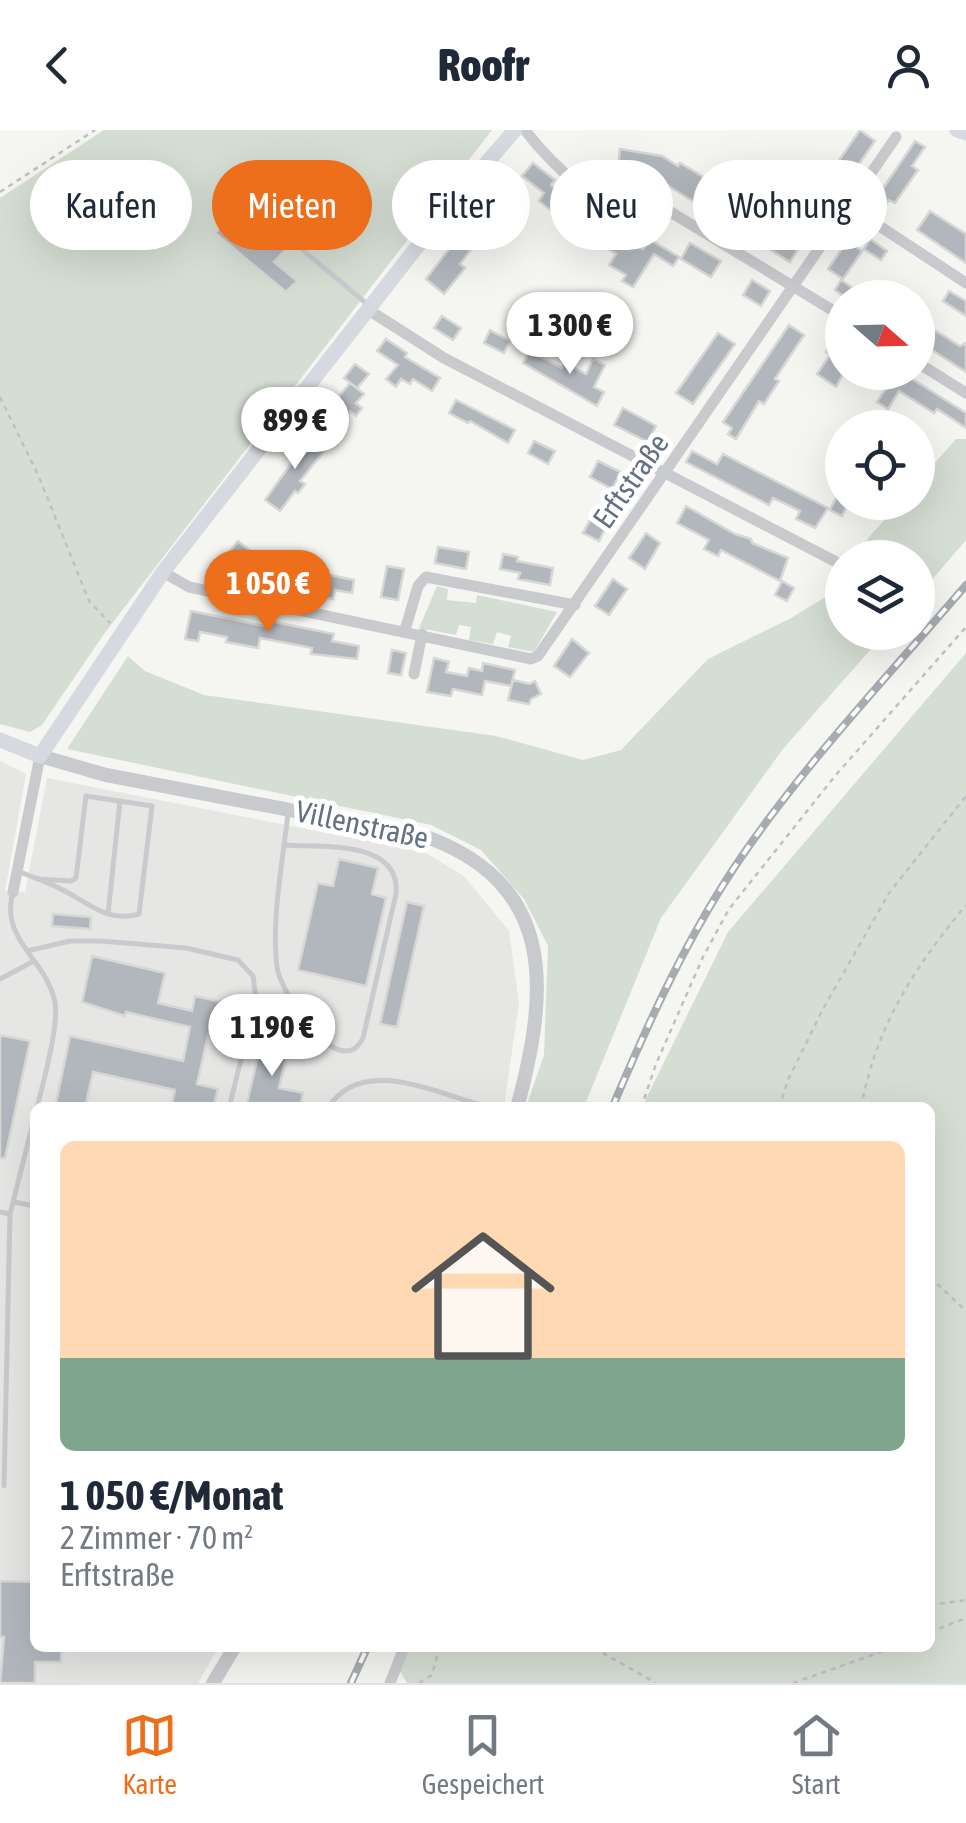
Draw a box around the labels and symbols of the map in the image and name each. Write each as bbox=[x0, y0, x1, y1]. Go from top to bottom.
north arrow bbox=[825, 280, 935, 390]
pin: 1 300 € bbox=[478, 292, 662, 377]
pin: 899 € bbox=[225, 387, 365, 472]
street label: Erftstraße bbox=[585, 427, 675, 534]
pin: 1 050 € bbox=[176, 550, 360, 635]
street label: Villenstraße bbox=[293, 793, 432, 855]
pin: 1 190 € bbox=[180, 994, 364, 1079]

